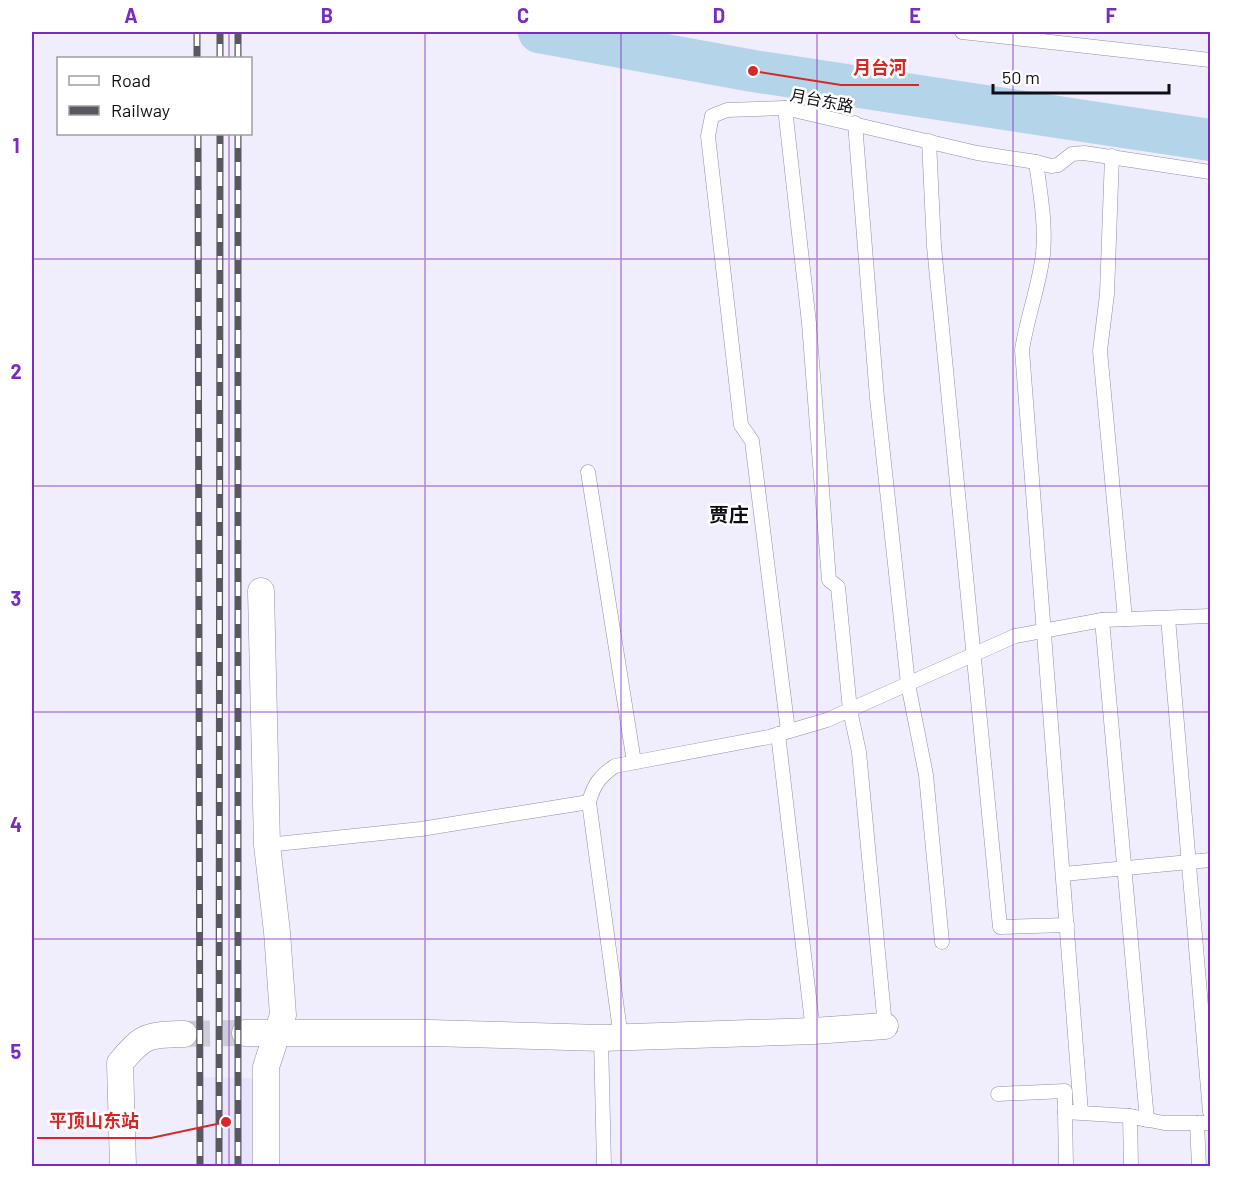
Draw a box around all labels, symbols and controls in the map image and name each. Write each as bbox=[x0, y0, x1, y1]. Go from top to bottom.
text: A bbox=[124, 3, 138, 27]
text: B bbox=[321, 3, 333, 27]
text: C bbox=[517, 3, 529, 27]
text: D bbox=[713, 3, 725, 27]
text: E bbox=[909, 3, 921, 27]
text: F bbox=[1105, 3, 1117, 27]
callout: 月台河 bbox=[841, 49, 919, 85]
text: 月台河 bbox=[853, 56, 907, 78]
legend bbox=[57, 57, 252, 135]
scale bar bbox=[993, 57, 1168, 95]
text: 50 m bbox=[1002, 66, 1040, 88]
text: Road bbox=[111, 69, 151, 91]
street label: 月台东路 bbox=[789, 85, 855, 115]
text: Railway bbox=[111, 99, 170, 121]
text: 1 bbox=[12, 133, 20, 157]
text: 2 bbox=[10, 359, 22, 383]
district label: 贾庄 bbox=[709, 502, 749, 526]
text: 3 bbox=[11, 586, 21, 610]
text: 4 bbox=[10, 812, 22, 836]
text: 5 bbox=[11, 1039, 22, 1063]
callout: 平顶山东站 bbox=[37, 1102, 151, 1138]
text: 平顶山东站 bbox=[49, 1109, 139, 1131]

